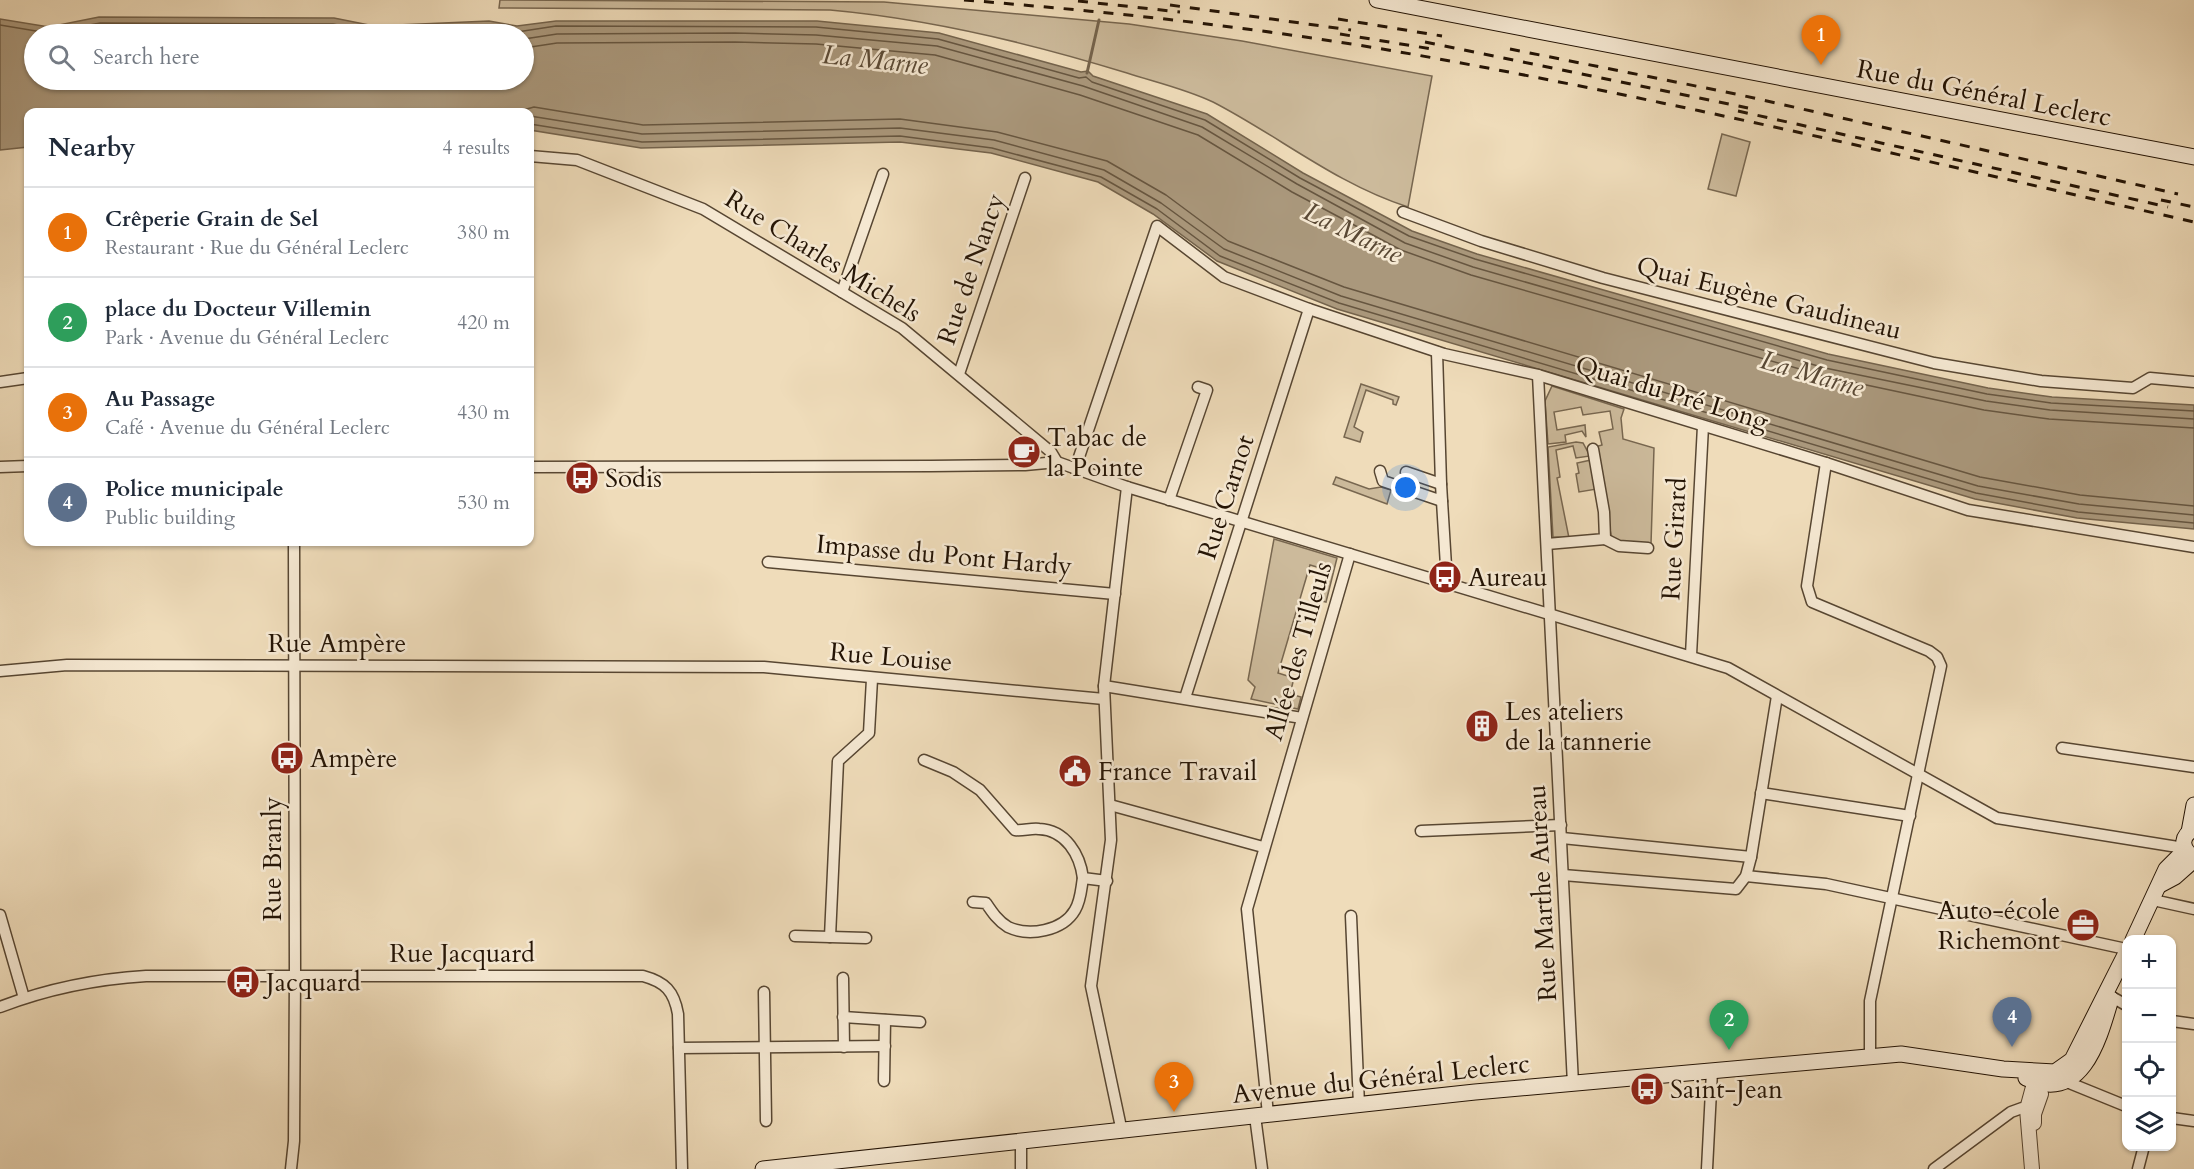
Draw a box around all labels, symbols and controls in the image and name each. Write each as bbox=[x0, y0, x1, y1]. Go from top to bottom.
pin: 1 bbox=[1802, 16, 1840, 65]
search box bbox=[24, 24, 534, 90]
water label: La Marne bbox=[820, 36, 930, 84]
icon: search bbox=[45, 41, 78, 74]
text: Search here bbox=[93, 42, 200, 72]
street label: Rue du Général Leclerc bbox=[1854, 51, 2114, 135]
text: Nearby bbox=[48, 130, 136, 165]
text: 4 results bbox=[442, 134, 510, 161]
street label: Rue Charles Michels bbox=[718, 182, 928, 330]
street label: Rue de Nancy bbox=[929, 189, 1013, 349]
water label: La Marne bbox=[1297, 193, 1409, 273]
text: Crêperie Grain de Sel bbox=[105, 204, 319, 234]
text: 1 bbox=[62, 219, 73, 246]
text: 380 m bbox=[457, 219, 510, 246]
text: Restaurant · Rue du Général Leclerc bbox=[105, 234, 409, 261]
street label: Quai Eugène Gaudineau bbox=[1633, 248, 1905, 348]
text: place du Docteur Villemin bbox=[105, 294, 371, 324]
text: 2 bbox=[62, 309, 73, 336]
text: 420 m bbox=[457, 309, 510, 336]
text: Park · Avenue du Général Leclerc bbox=[105, 324, 389, 351]
water label: La Marne bbox=[1756, 342, 1869, 407]
street label: Quai du Pré Long bbox=[1571, 347, 1773, 439]
text: Au Passage bbox=[105, 384, 215, 414]
text: 3 bbox=[62, 399, 73, 426]
text: 430 m bbox=[457, 399, 510, 426]
text: Café · Avenue du Général Leclerc bbox=[105, 414, 390, 441]
place label: Tabac de la Pointe bbox=[1047, 420, 1147, 485]
street label: Rue Carnot bbox=[1189, 430, 1263, 564]
cafe icon: Tabac de la Pointe bbox=[1006, 434, 1042, 470]
bus stop icon: Sodis bbox=[564, 460, 600, 496]
place label: Sodis bbox=[605, 461, 662, 496]
your location bbox=[1391, 473, 1420, 502]
text: Police municipale bbox=[105, 474, 284, 504]
street label: Rue Girard bbox=[1653, 477, 1695, 601]
text: 4 bbox=[62, 489, 73, 516]
text: 530 m bbox=[457, 489, 510, 516]
text: Public building bbox=[105, 504, 235, 531]
street label: Impasse du Pont Hardy bbox=[815, 526, 1074, 584]
street label: Allée des Tilleuls bbox=[1256, 557, 1340, 745]
bus stop icon: Aureau bbox=[1427, 559, 1463, 595]
place label: Aureau bbox=[1468, 560, 1548, 595]
street label: Rue Ampère bbox=[268, 626, 406, 661]
street label: Rue Louise bbox=[828, 634, 954, 680]
place label: Les ateliers de la tannerie bbox=[1505, 694, 1652, 759]
building icon: Les ateliers de la tannerie bbox=[1464, 708, 1500, 744]
bus stop icon: Ampère bbox=[269, 740, 305, 776]
place label: Ampère bbox=[310, 741, 397, 776]
public building icon: France Travail bbox=[1057, 753, 1093, 789]
place label: France Travail bbox=[1098, 754, 1257, 789]
street label: Rue Marthe Aureau bbox=[1519, 784, 1565, 1002]
street label: Rue Branly bbox=[255, 796, 290, 921]
place label: Auto-école Richemont bbox=[1937, 893, 2060, 958]
office icon: Auto-école Richemont bbox=[2065, 907, 2101, 943]
map controls bbox=[2122, 935, 2176, 1151]
button: + bbox=[2122, 935, 2176, 989]
street label: Rue Jacquard bbox=[389, 936, 535, 971]
bus stop icon: Jacquard bbox=[225, 964, 261, 1000]
place label: Jacquard bbox=[262, 965, 361, 1000]
button: − bbox=[2122, 989, 2176, 1043]
pin: 4 bbox=[1992, 998, 2032, 1047]
pin: 2 bbox=[1710, 1000, 1748, 1050]
button: locate bbox=[2122, 1043, 2176, 1097]
street label: Avenue du Général Leclerc bbox=[1231, 1046, 1531, 1112]
pin: 3 bbox=[1154, 1062, 1194, 1112]
bus stop icon: Saint-Jean bbox=[1629, 1071, 1665, 1107]
place label: Saint-Jean bbox=[1670, 1072, 1783, 1107]
button: layers bbox=[2122, 1097, 2176, 1151]

